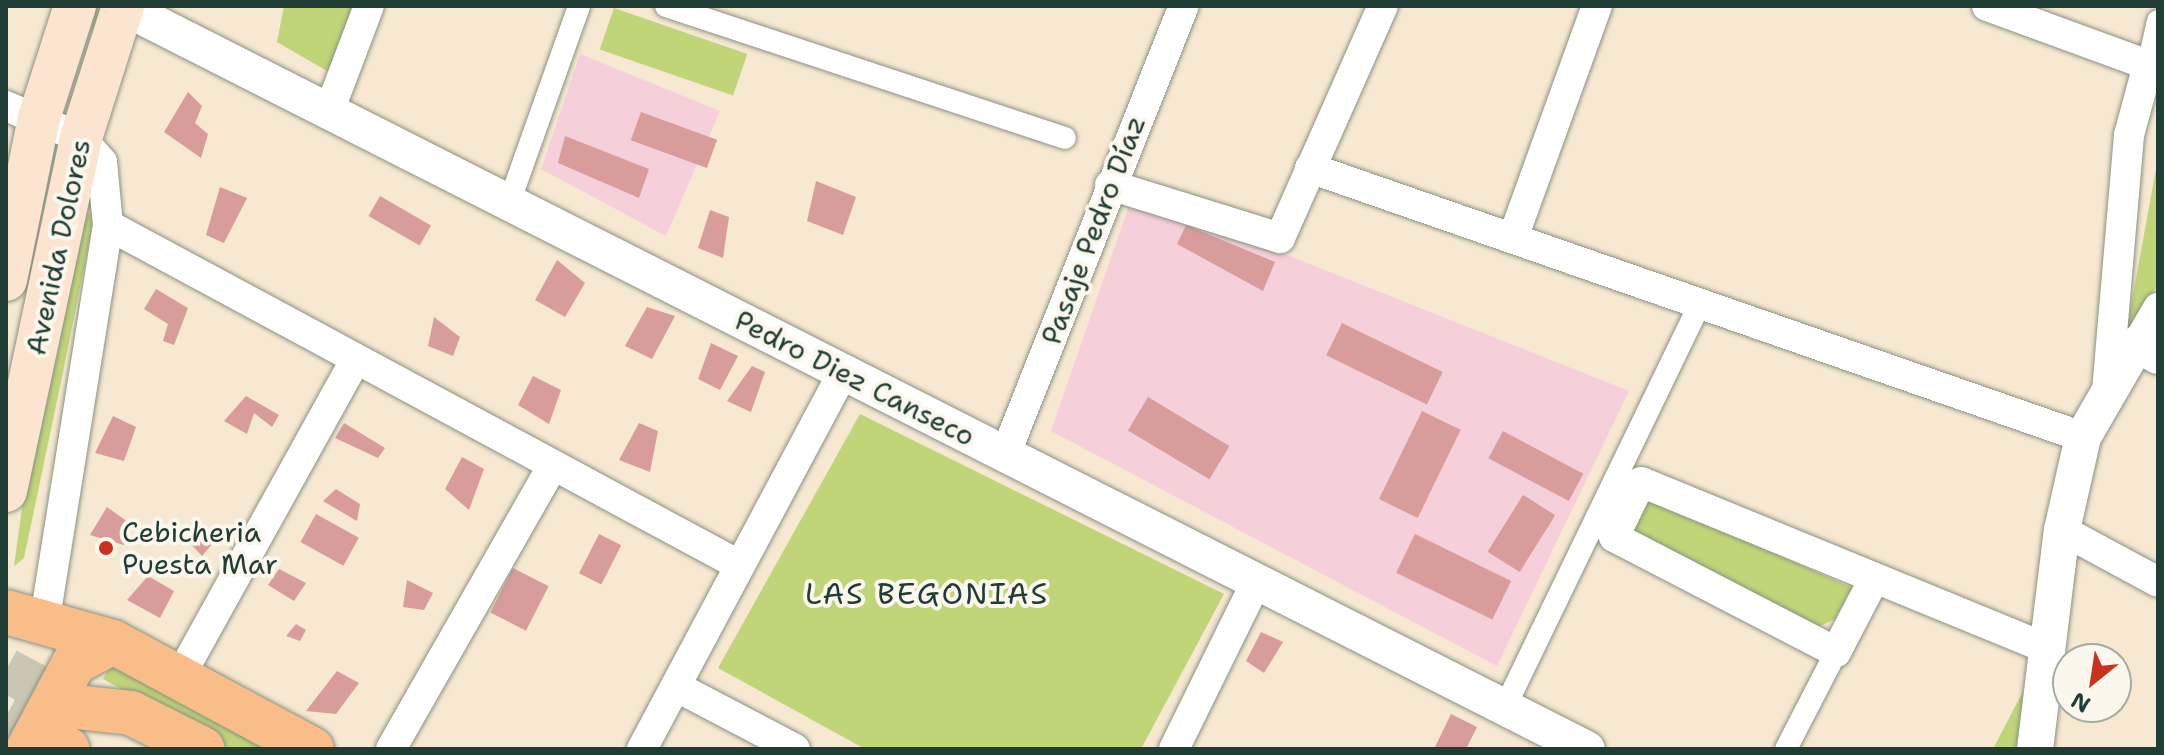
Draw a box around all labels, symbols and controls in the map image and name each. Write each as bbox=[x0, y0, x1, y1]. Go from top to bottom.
street label: Pasaje Pedro Díaz bbox=[1034, 111, 1152, 349]
street label: Avenida Dolores bbox=[19, 136, 97, 358]
street label: Pedro Diez Canseco bbox=[729, 303, 981, 453]
place label: Cebicheria Puesta Mar bbox=[122, 515, 278, 581]
marker: Cebicheria Puesta Mar bbox=[97, 539, 115, 557]
district label: LAS BEGONIAS bbox=[805, 576, 1049, 612]
north arrow bbox=[2052, 643, 2132, 723]
text: N bbox=[2066, 686, 2096, 719]

